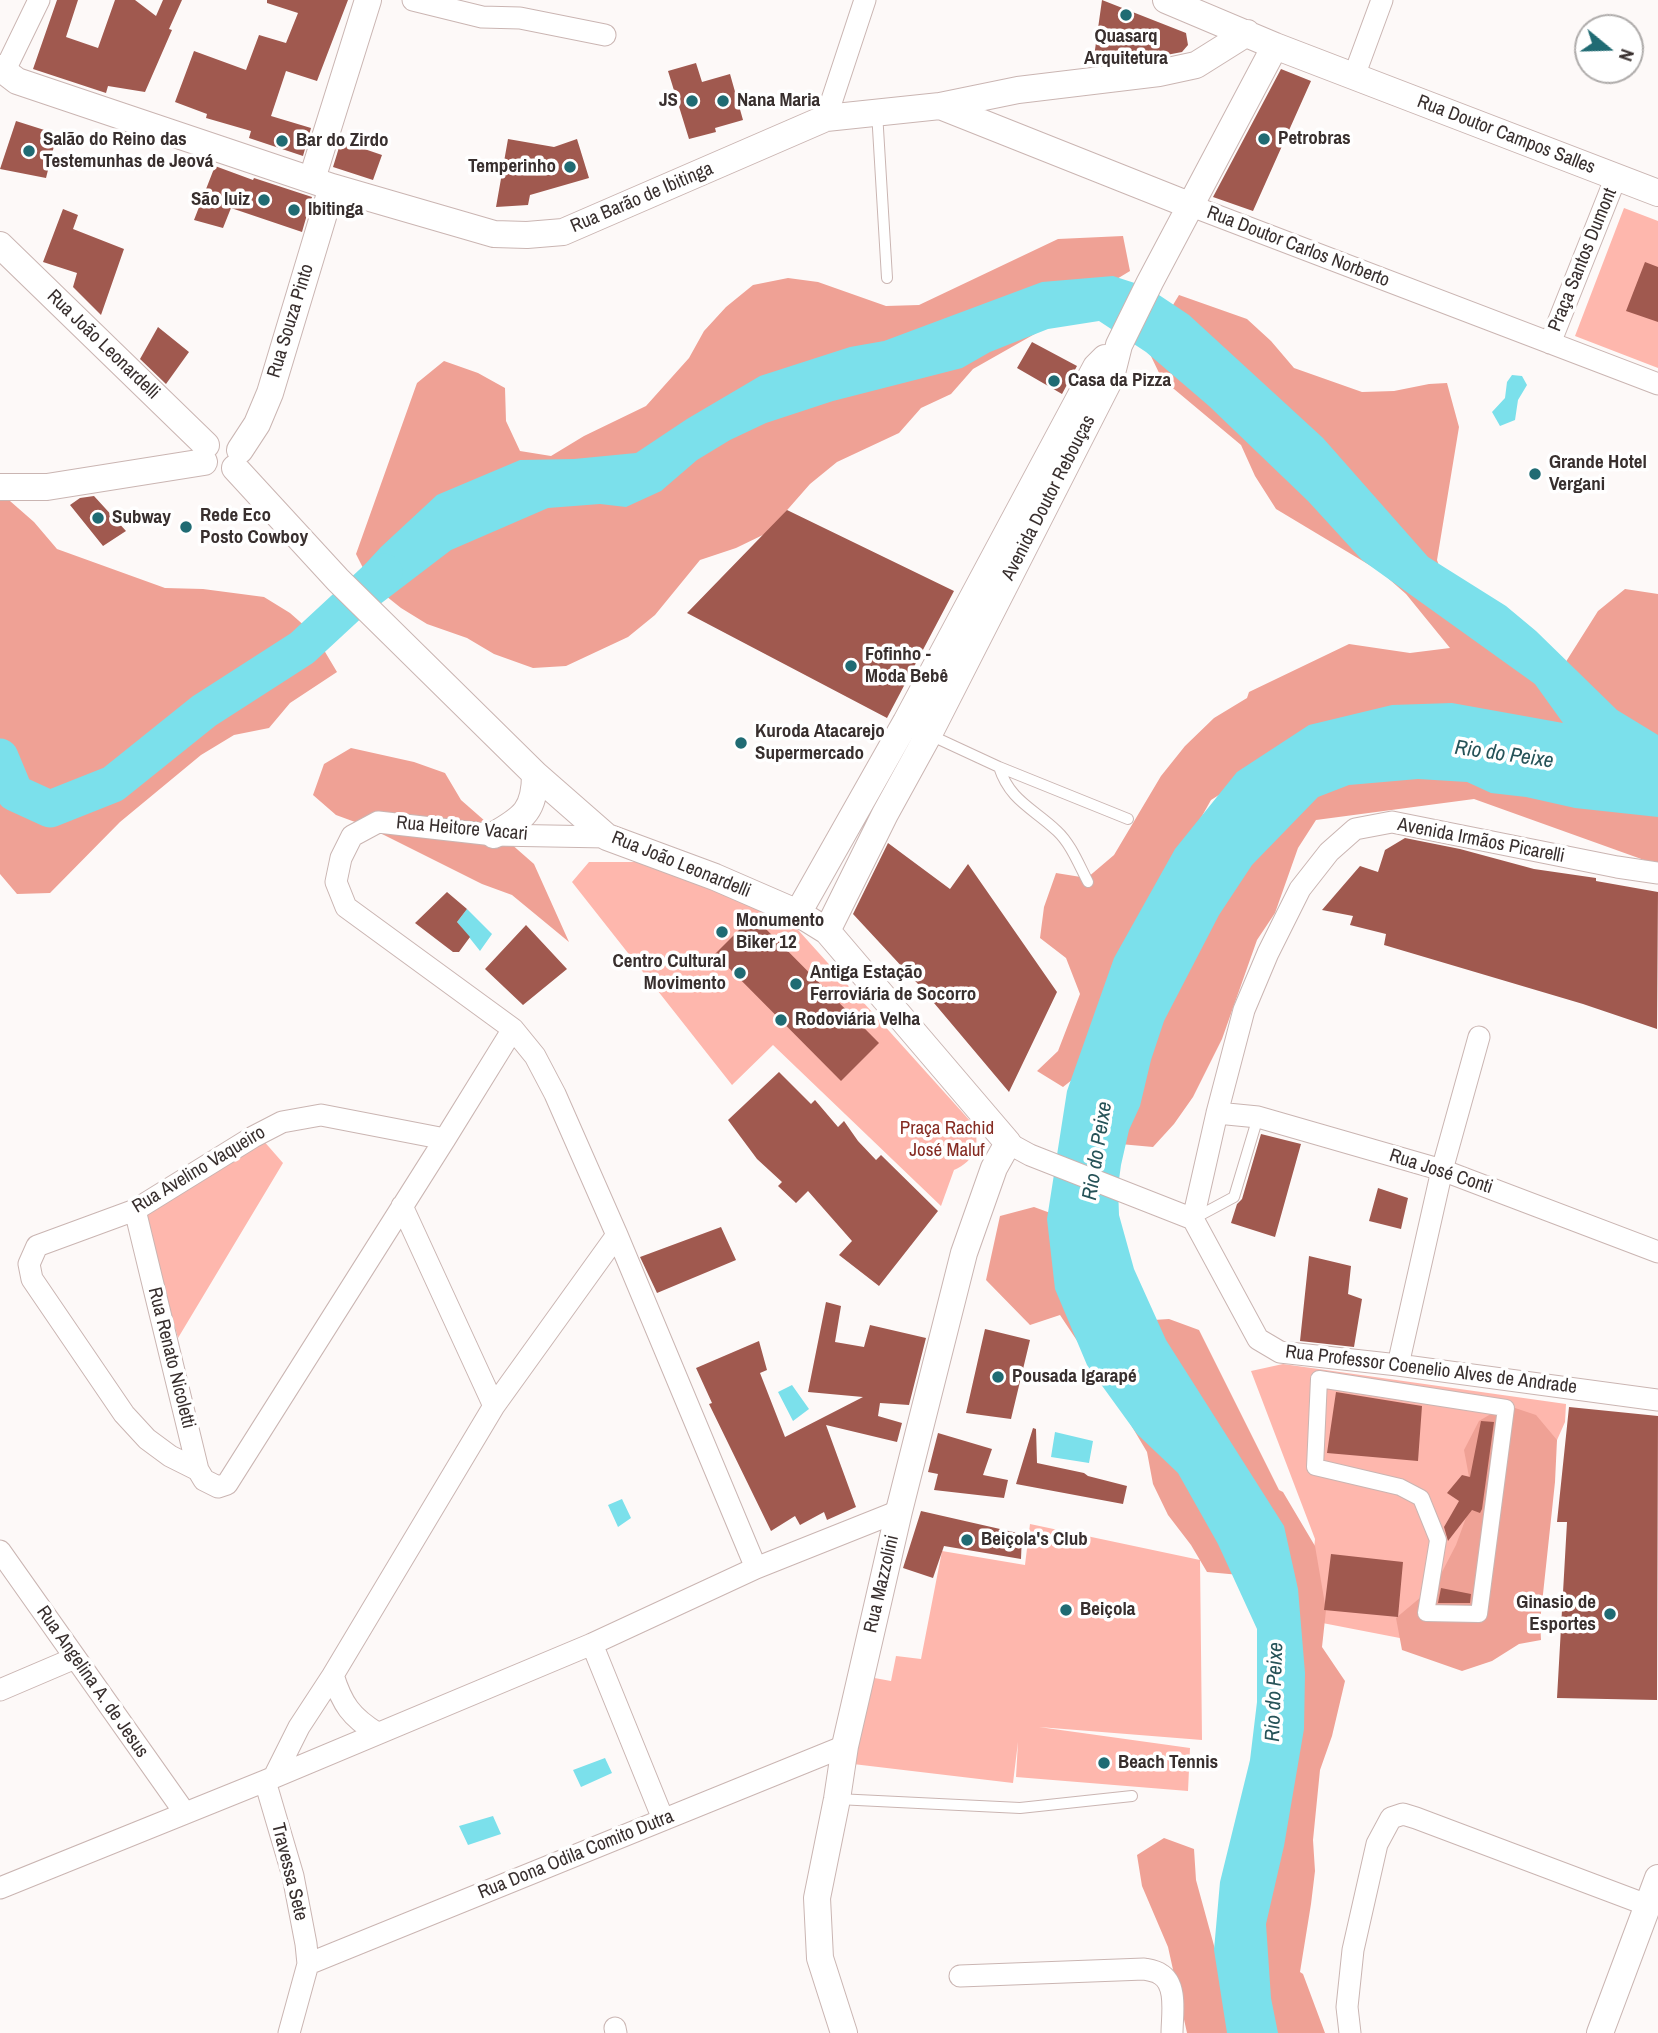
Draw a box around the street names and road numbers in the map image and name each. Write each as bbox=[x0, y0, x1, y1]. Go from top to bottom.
street label: Rua Doutor Campos Salles bbox=[1414, 91, 1598, 179]
street label: Rua Barão de Ibitinga bbox=[567, 158, 717, 238]
street label: Praça Santos Dumont bbox=[1544, 185, 1622, 335]
street label: Rua Doutor Carlos Norberto bbox=[1203, 202, 1393, 292]
street label: Rua Souza Pinto bbox=[263, 261, 319, 381]
street label: Rua João Leonardelli bbox=[42, 285, 164, 405]
street label: Avenida Doutor Rebouças bbox=[997, 412, 1101, 584]
street label: Rua Heitore Vacari bbox=[395, 812, 529, 846]
street label: Avenida Irmãos Picarelli bbox=[1396, 814, 1566, 868]
street label: Rua João Leonardelli bbox=[608, 827, 754, 903]
street label: Rua Avelino Vaqueiro bbox=[128, 1121, 270, 1219]
street label: Rua José Conti bbox=[1386, 1145, 1496, 1199]
street label: Rua Renato Nicoletti bbox=[142, 1285, 200, 1431]
street label: Rua Professor Coenelio Alves de Andrade bbox=[1284, 1341, 1578, 1399]
street label: Rua Mazzolini bbox=[860, 1533, 904, 1635]
street label: Rua Angelina A. de Jesus bbox=[31, 1602, 153, 1762]
street label: Rua Dona Odila Comito Dutra bbox=[475, 1805, 677, 1905]
street label: Travessa Sete bbox=[266, 1821, 312, 1923]

